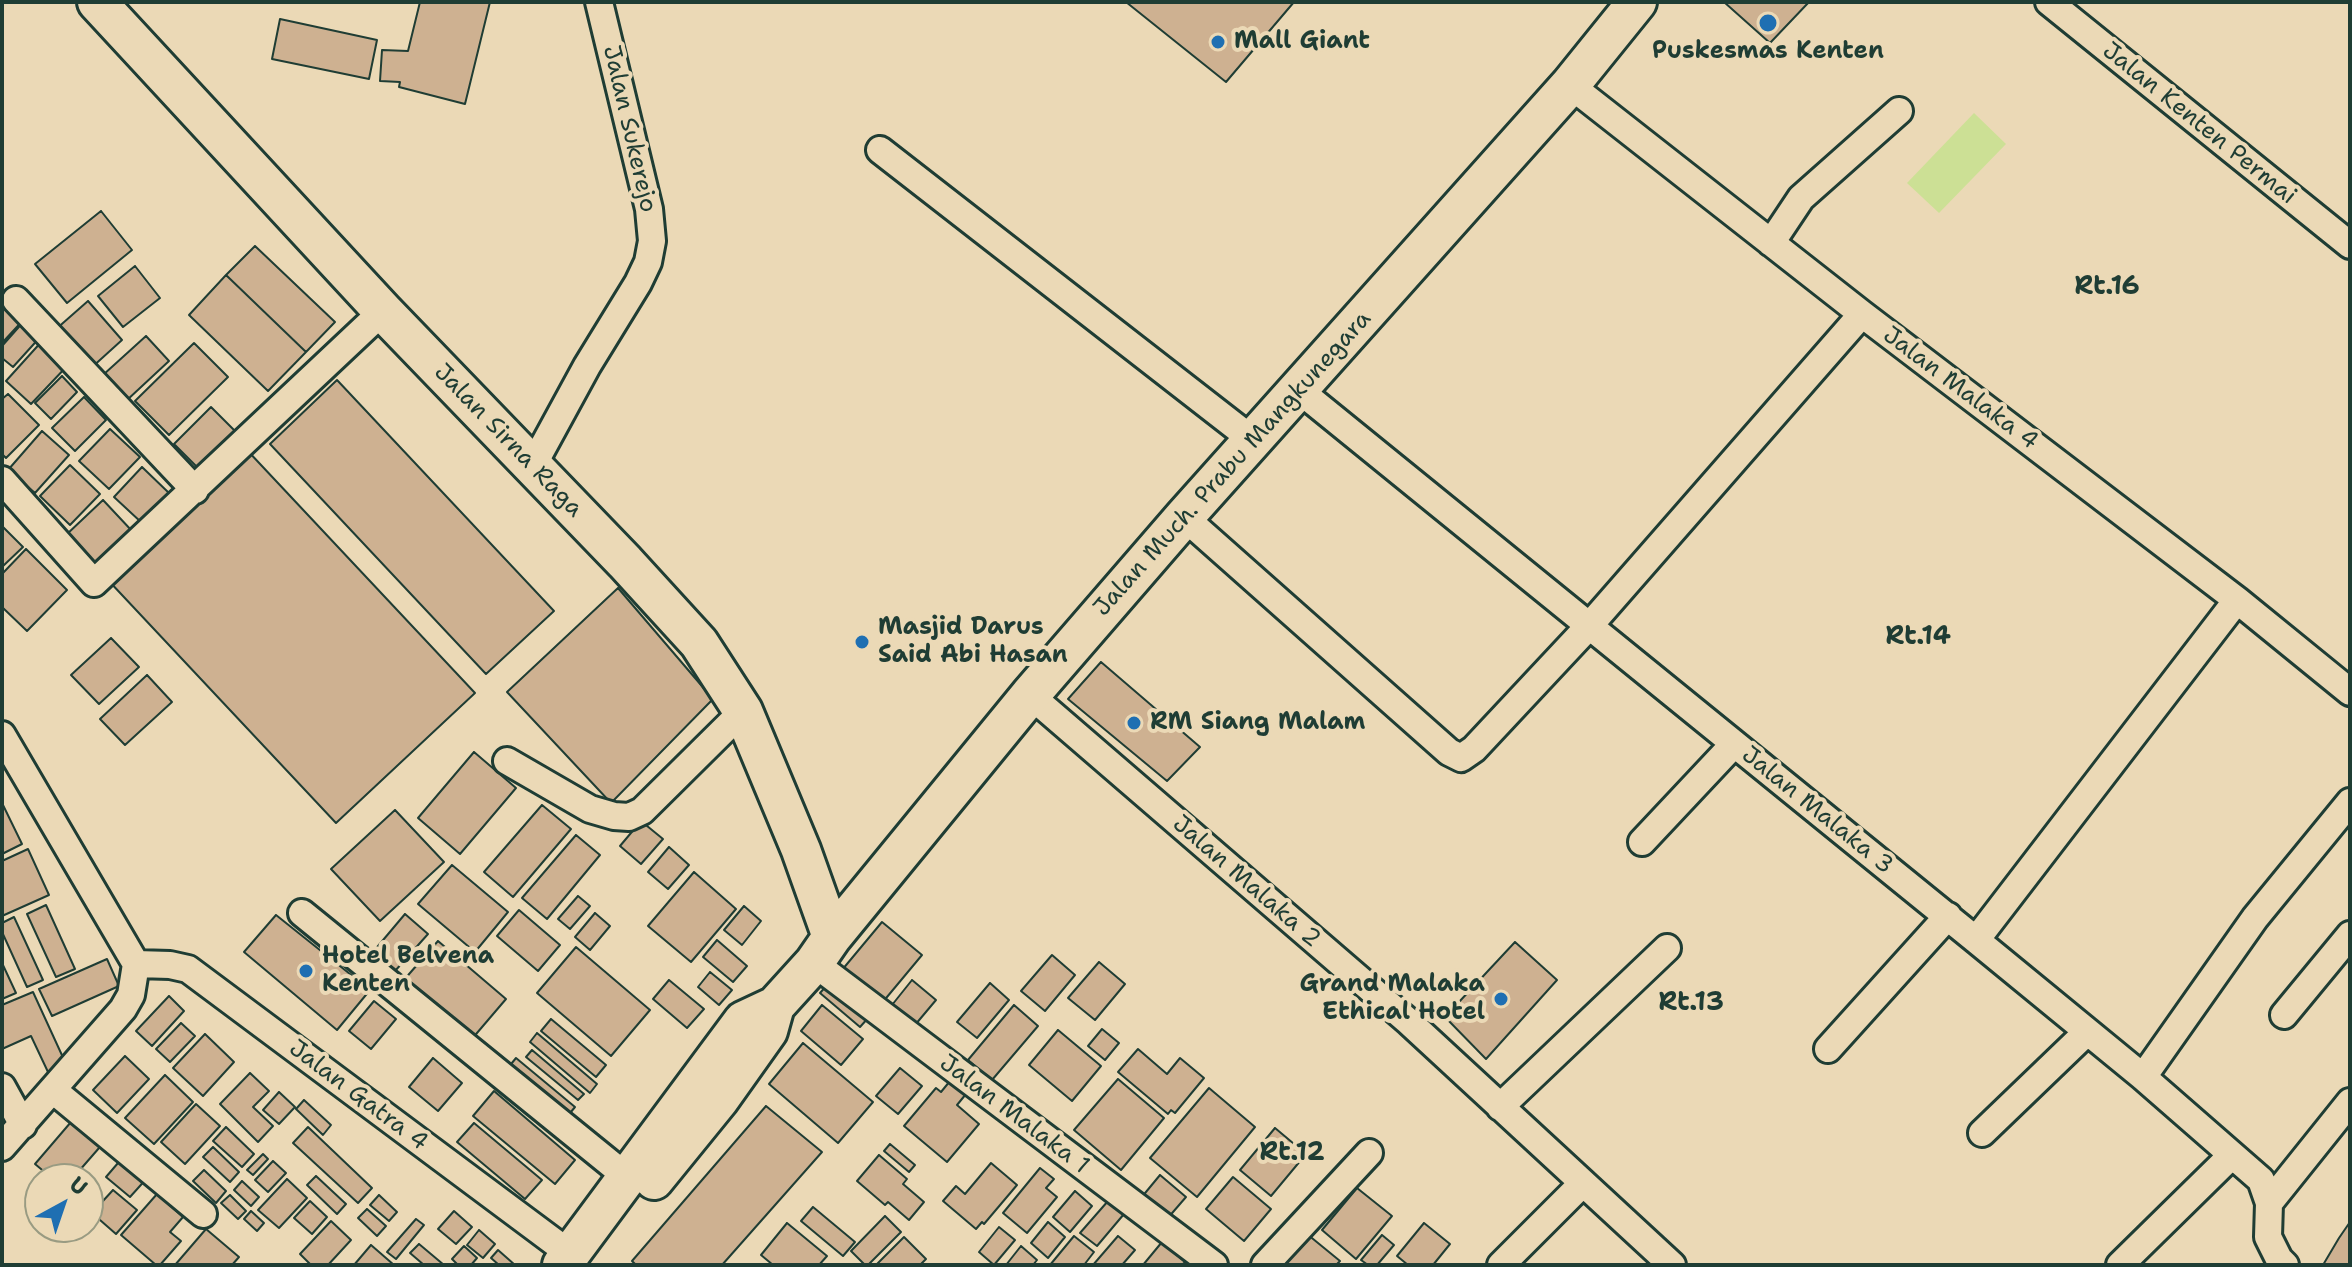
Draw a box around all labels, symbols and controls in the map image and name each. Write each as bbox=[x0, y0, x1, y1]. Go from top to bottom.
marker: Puskesmas Kenten bbox=[1757, 12, 1779, 34]
place label: Mall Giant bbox=[1234, 28, 1370, 56]
marker: Mall Giant bbox=[1209, 33, 1227, 51]
street label: Jalan Kenten Permai bbox=[2096, 37, 2302, 211]
place label: Puskesmas Kenten bbox=[1652, 38, 1884, 66]
street label: Jalan Sukerejo bbox=[596, 43, 662, 215]
district label: Rt.16 bbox=[2074, 271, 2140, 303]
street label: Jalan Much. Prabu Mangkunegara bbox=[1088, 305, 1378, 623]
street label: Jalan Malaka 4 bbox=[1877, 321, 2043, 457]
street label: Jalan Sirna Raga bbox=[427, 358, 589, 524]
place label: Masjid Darus Said Abi Hasan bbox=[878, 614, 1068, 670]
district label: Rt.14 bbox=[1885, 621, 1951, 653]
marker: Masjid Darus Said Abi Hasan bbox=[853, 633, 871, 651]
place label: RM Siang Malam bbox=[1150, 709, 1365, 737]
marker: RM Siang Malam bbox=[1125, 714, 1143, 732]
street label: Jalan Malaka 3 bbox=[1735, 741, 1899, 881]
street label: Jalan Malaka 2 bbox=[1166, 810, 1326, 954]
place label: Hotel Belvena Kenten bbox=[322, 943, 494, 999]
marker: Hotel Belvena Kenten bbox=[297, 962, 315, 980]
place label: Grand Malaka Ethical Hotel bbox=[1300, 971, 1485, 1027]
district label: Rt.13 bbox=[1658, 987, 1724, 1019]
marker: Grand Malaka Ethical Hotel bbox=[1492, 990, 1510, 1008]
street label: Jalan Gatra 4 bbox=[283, 1034, 433, 1158]
street label: Jalan Malaka 1 bbox=[933, 1049, 1095, 1181]
district label: Rt.12 bbox=[1259, 1137, 1325, 1169]
north arrow bbox=[24, 1163, 104, 1243]
text: U bbox=[63, 1170, 94, 1202]

